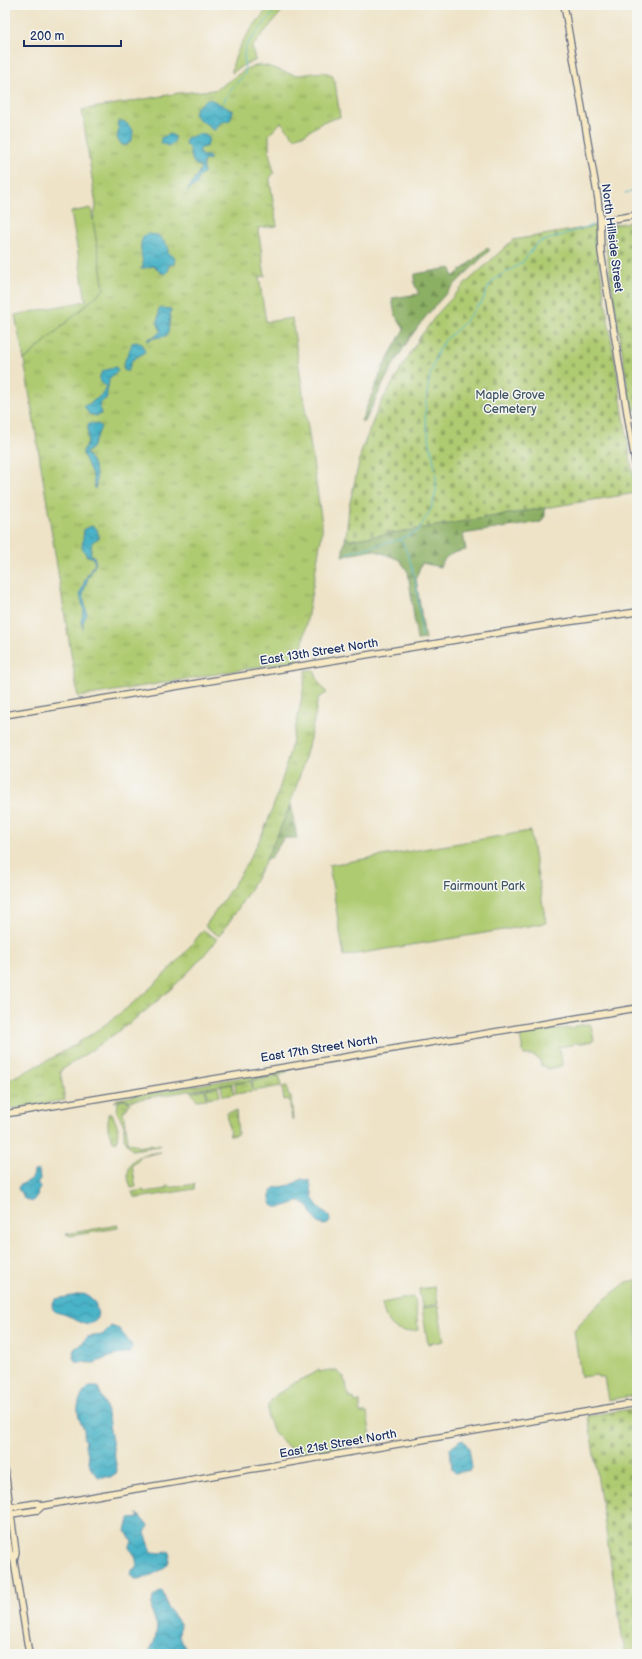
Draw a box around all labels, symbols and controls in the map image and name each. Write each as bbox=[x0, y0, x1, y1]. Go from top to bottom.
scale bar bbox=[24, 22, 121, 48]
text: 200 m bbox=[30, 29, 64, 44]
street label: North Hillside Street bbox=[598, 183, 626, 294]
park label: Maple Grove Cemetery bbox=[475, 388, 545, 417]
street label: East 13th Street North bbox=[259, 635, 380, 669]
park label: Fairmount Park bbox=[443, 879, 525, 894]
street label: East 17th Street North bbox=[259, 1032, 379, 1066]
street label: East 21st Street North bbox=[278, 1426, 398, 1462]

